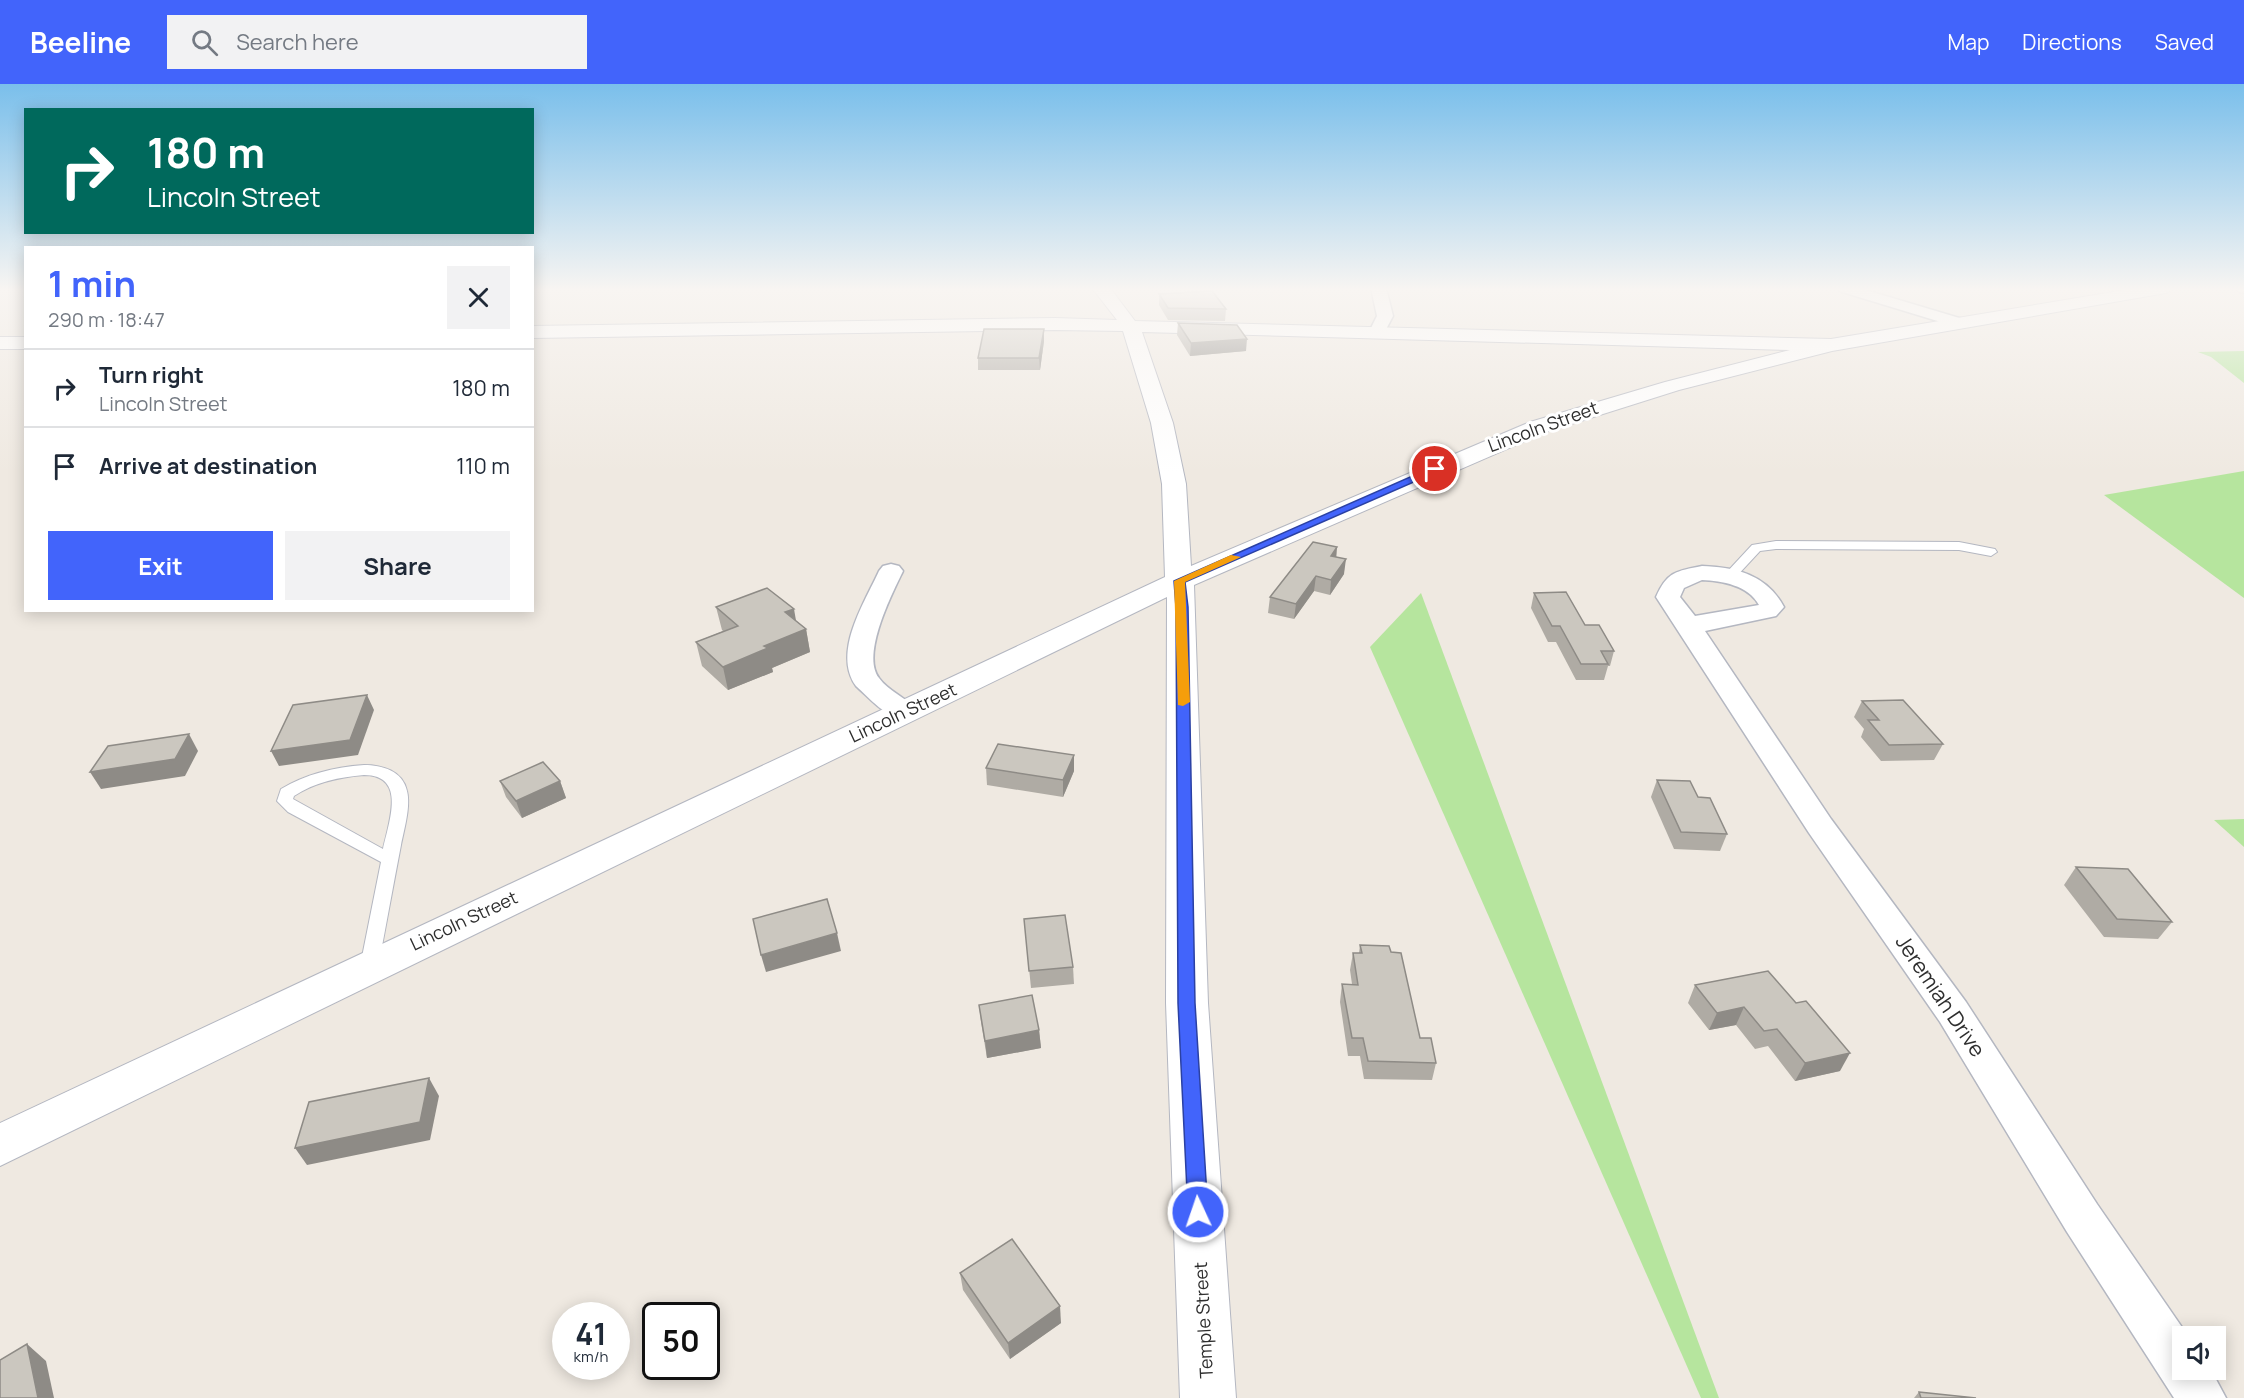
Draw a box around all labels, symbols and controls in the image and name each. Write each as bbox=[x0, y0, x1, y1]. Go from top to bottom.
search box bbox=[167, 15, 587, 69]
text: Beeline bbox=[30, 23, 131, 61]
icon: search bbox=[188, 26, 221, 59]
text: Search here bbox=[236, 27, 359, 57]
text: Map bbox=[1948, 28, 1989, 56]
text: Directions bbox=[2022, 28, 2122, 56]
text: Saved bbox=[2155, 28, 2214, 56]
text: 180 m bbox=[147, 123, 265, 181]
icon: right bbox=[48, 132, 126, 210]
text: Lincoln Street bbox=[147, 178, 321, 215]
text: 1 min bbox=[48, 259, 136, 308]
button: close bbox=[447, 266, 510, 329]
text: 290 m · 18:47 bbox=[48, 306, 165, 333]
text: Turn right bbox=[99, 360, 204, 390]
icon: right bbox=[48, 372, 81, 405]
text: 180 m bbox=[452, 373, 510, 403]
text: Lincoln Street bbox=[99, 390, 228, 417]
street label: Lincoln Street bbox=[1484, 395, 1601, 457]
pin bbox=[1409, 443, 1460, 494]
icon: arrive bbox=[48, 450, 81, 483]
text: Arrive at destination bbox=[99, 451, 317, 481]
text: 110 m bbox=[456, 451, 510, 481]
icon: arrive bbox=[1418, 452, 1451, 485]
button: Exit bbox=[48, 531, 273, 600]
button: Share bbox=[285, 531, 510, 600]
street label: Lincoln Street bbox=[845, 677, 960, 747]
street label: Lincoln Street bbox=[406, 885, 521, 955]
street label: Jeremiah Drive bbox=[1890, 929, 1992, 1062]
position arrow bbox=[1166, 1180, 1230, 1244]
street label: Temple Street bbox=[1188, 1261, 1218, 1379]
speed limit sign: 50 bbox=[642, 1302, 720, 1380]
text: 41 bbox=[575, 1313, 607, 1354]
map controls bbox=[2172, 1326, 2226, 1380]
button: sound bbox=[2172, 1326, 2226, 1380]
text: km/h bbox=[574, 1346, 608, 1367]

